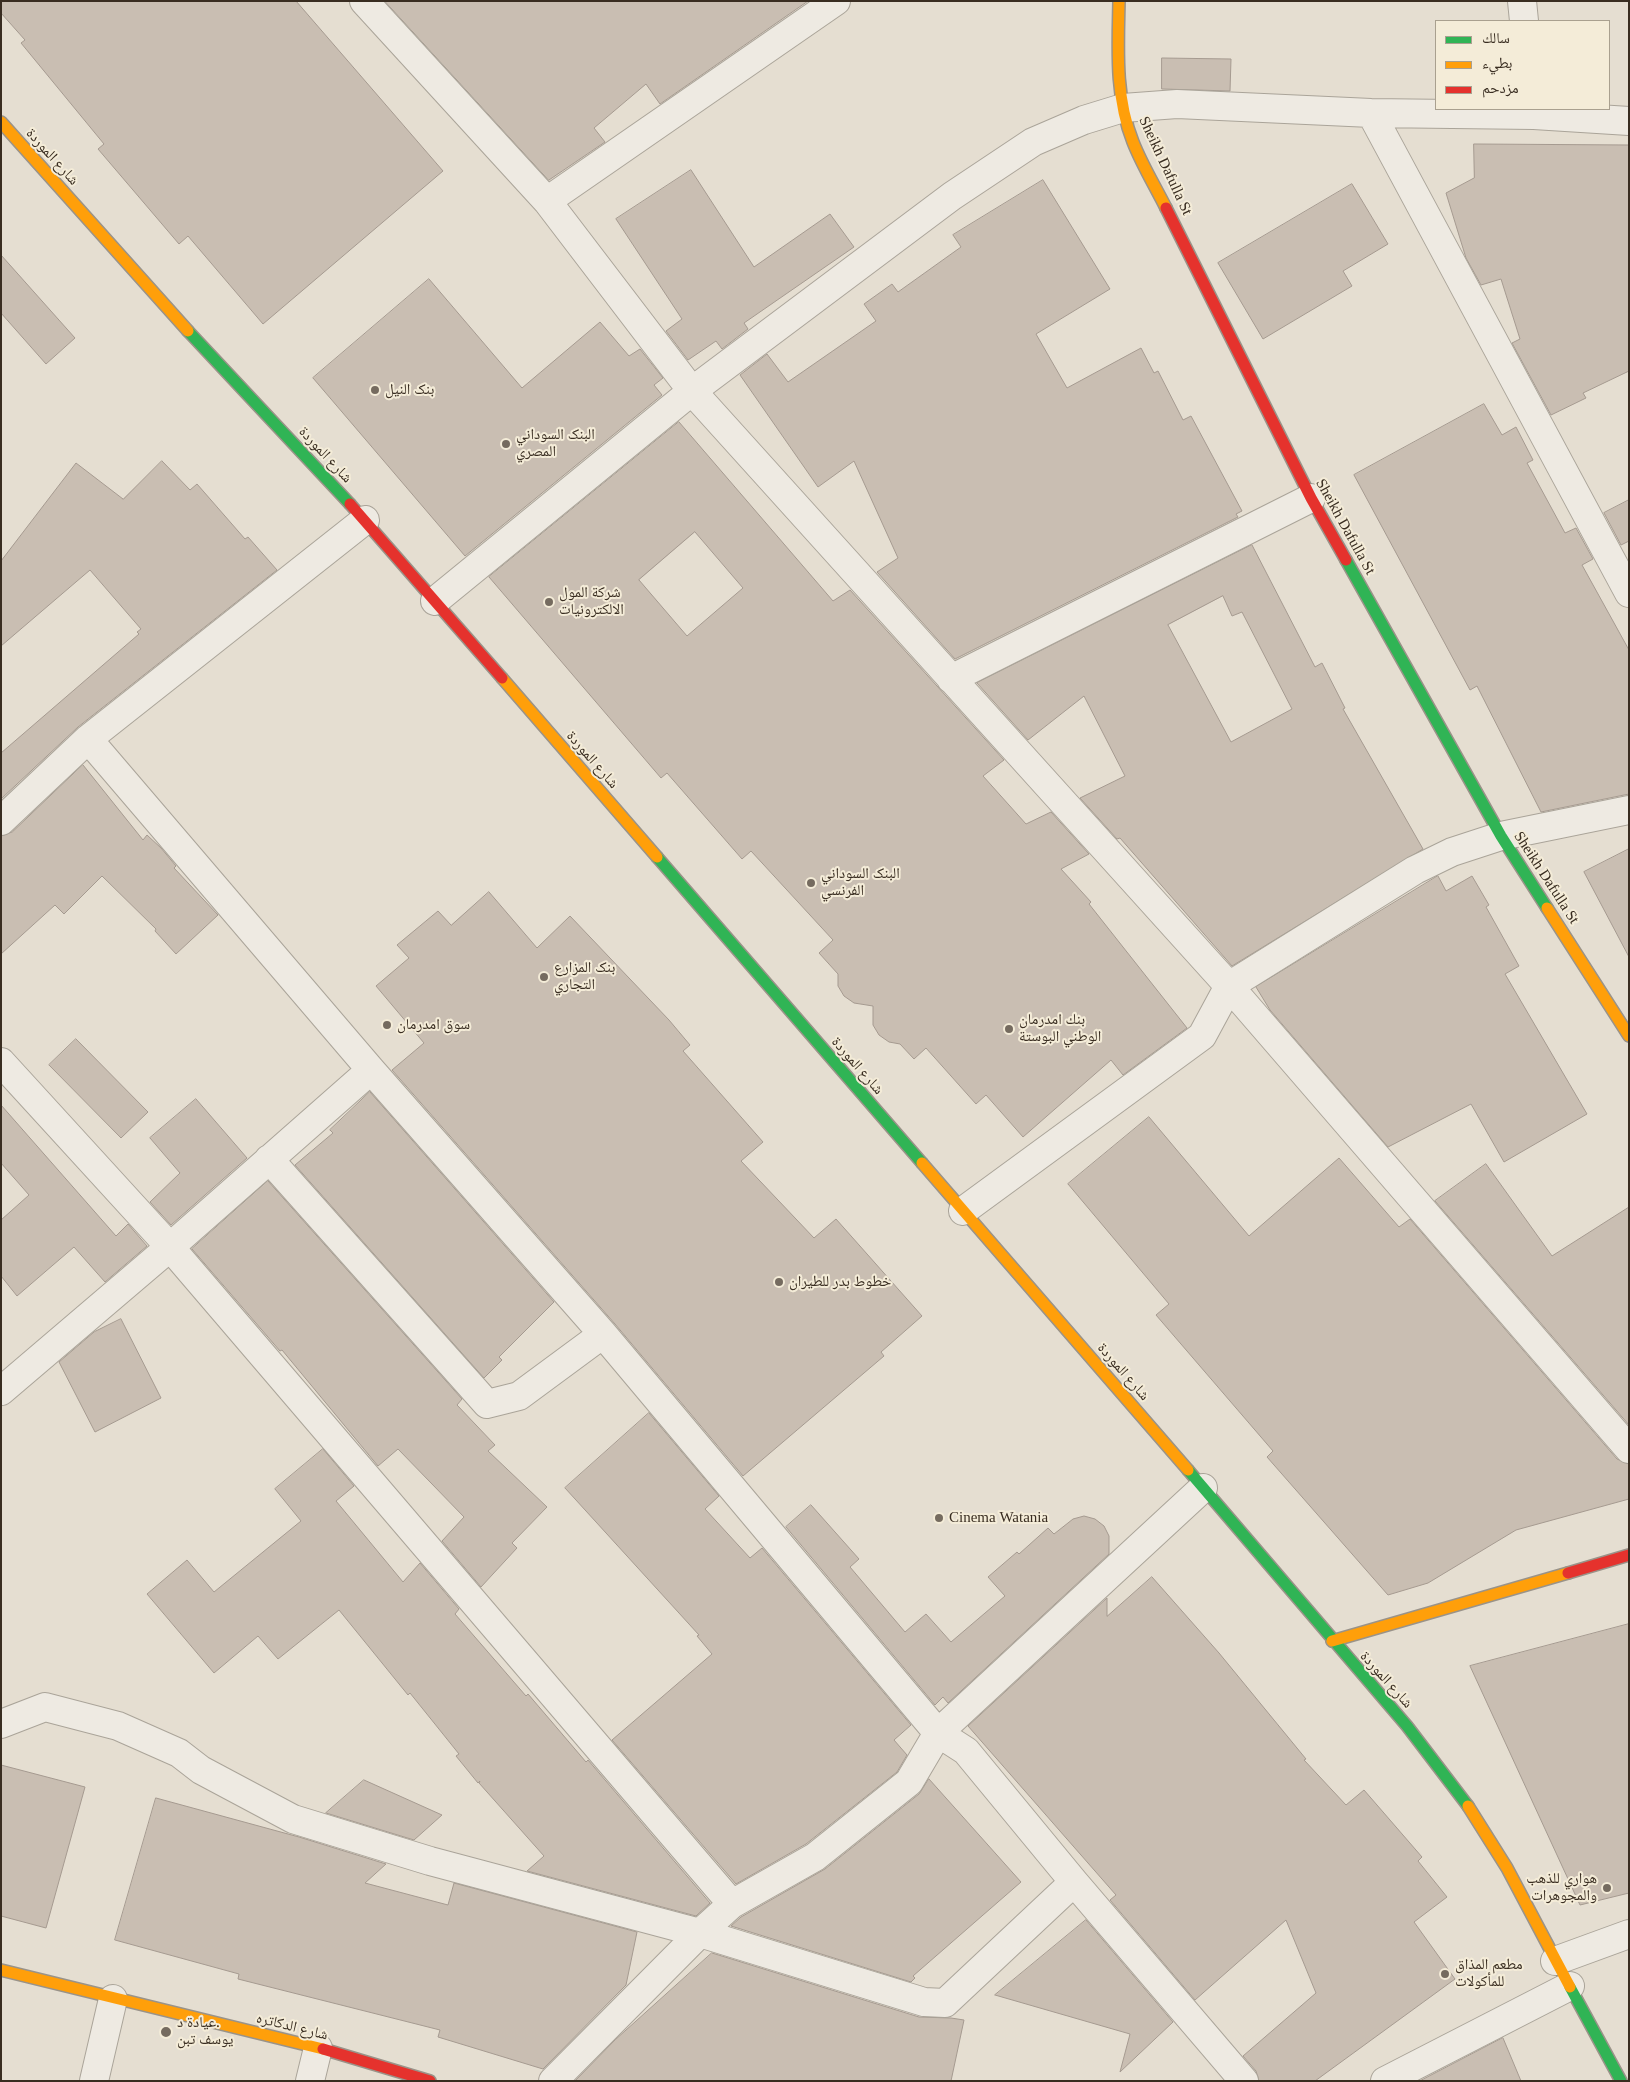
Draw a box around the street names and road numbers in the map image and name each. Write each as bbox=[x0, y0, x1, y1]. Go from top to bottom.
street label: Sheikh Dafulla St bbox=[1134, 114, 1196, 218]
street label: شارع الموردة bbox=[22, 125, 82, 189]
street label: شارع الموردة bbox=[294, 423, 356, 487]
street label: Sheikh Dafulla St bbox=[1311, 476, 1379, 578]
street label: شارع الموردة bbox=[562, 728, 622, 792]
street label: Sheikh Dafulla St bbox=[1509, 828, 1583, 928]
street label: شارع الموردة bbox=[827, 1034, 887, 1098]
street label: شارع الموردة bbox=[1093, 1340, 1153, 1404]
street label: شارع الموردة bbox=[1356, 1648, 1416, 1712]
street label: شارع الدكاتره bbox=[254, 2009, 330, 2045]

